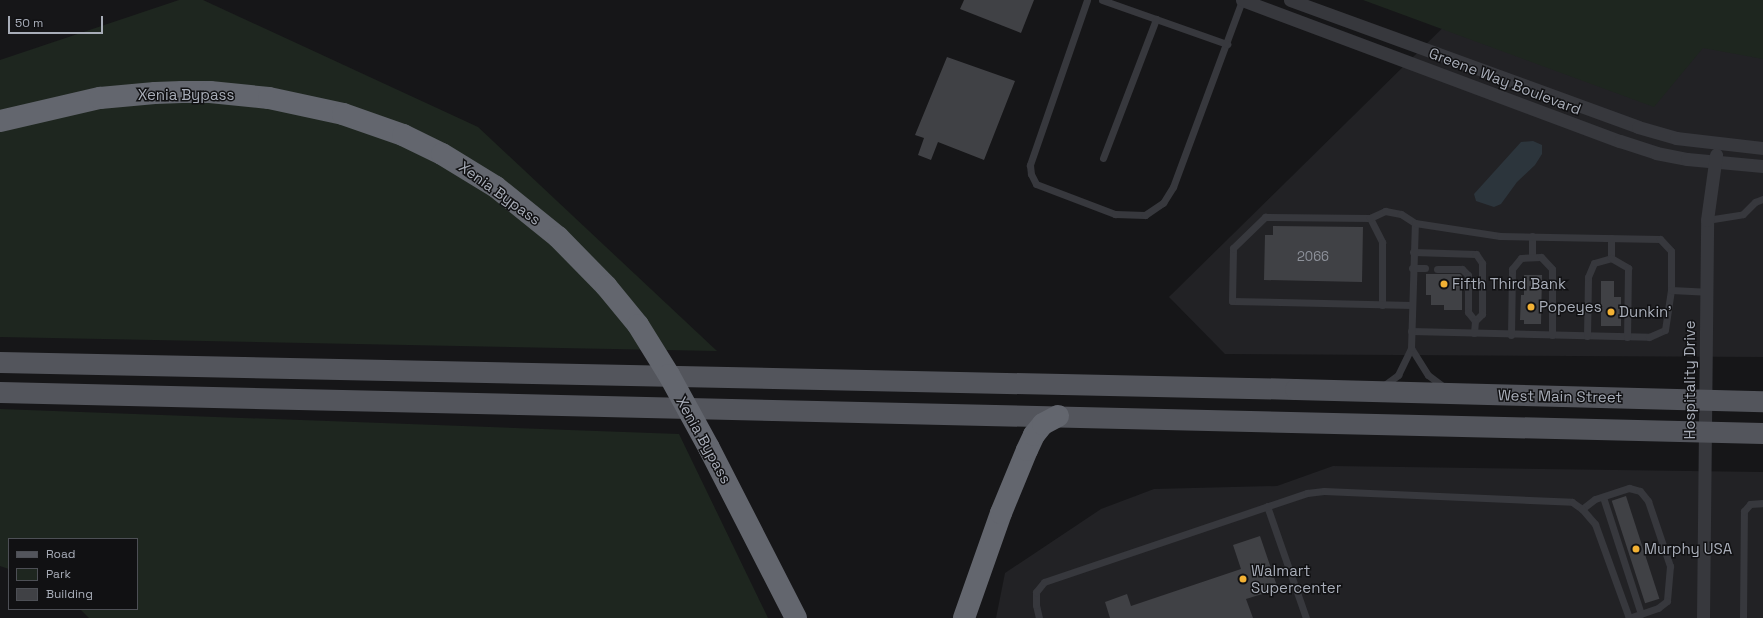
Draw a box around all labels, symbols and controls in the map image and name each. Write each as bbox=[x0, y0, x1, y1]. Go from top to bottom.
scale bar bbox=[10, 8, 105, 34]
text: 50 m bbox=[15, 15, 43, 31]
street label: Greene Way Boulevard bbox=[1426, 44, 1584, 118]
street label: Xenia Bypass bbox=[138, 86, 234, 104]
street label: Xenia Bypass bbox=[456, 157, 544, 229]
house number: 2066 bbox=[1297, 249, 1329, 265]
place label: Fifth Third Bank bbox=[1452, 275, 1566, 293]
marker: Fifth Third Bank bbox=[1439, 279, 1449, 289]
place label: Popeyes bbox=[1539, 298, 1602, 316]
marker: Popeyes bbox=[1526, 302, 1536, 312]
place label: Dunkin' bbox=[1619, 303, 1672, 321]
marker: Dunkin' bbox=[1606, 307, 1616, 317]
street label: Hospitality Drive bbox=[1681, 320, 1699, 440]
street label: West Main Street bbox=[1498, 386, 1622, 406]
street label: Xenia Bypass bbox=[673, 393, 735, 487]
legend bbox=[8, 538, 138, 610]
place label: Murphy USA bbox=[1644, 540, 1732, 558]
marker: Murphy USA bbox=[1631, 544, 1641, 554]
text: Road bbox=[46, 546, 75, 562]
place label: Walmart Supercenter bbox=[1251, 561, 1341, 596]
text: Park bbox=[46, 566, 71, 582]
marker: Walmart Supercenter bbox=[1238, 574, 1248, 584]
text: Building bbox=[46, 586, 93, 602]

